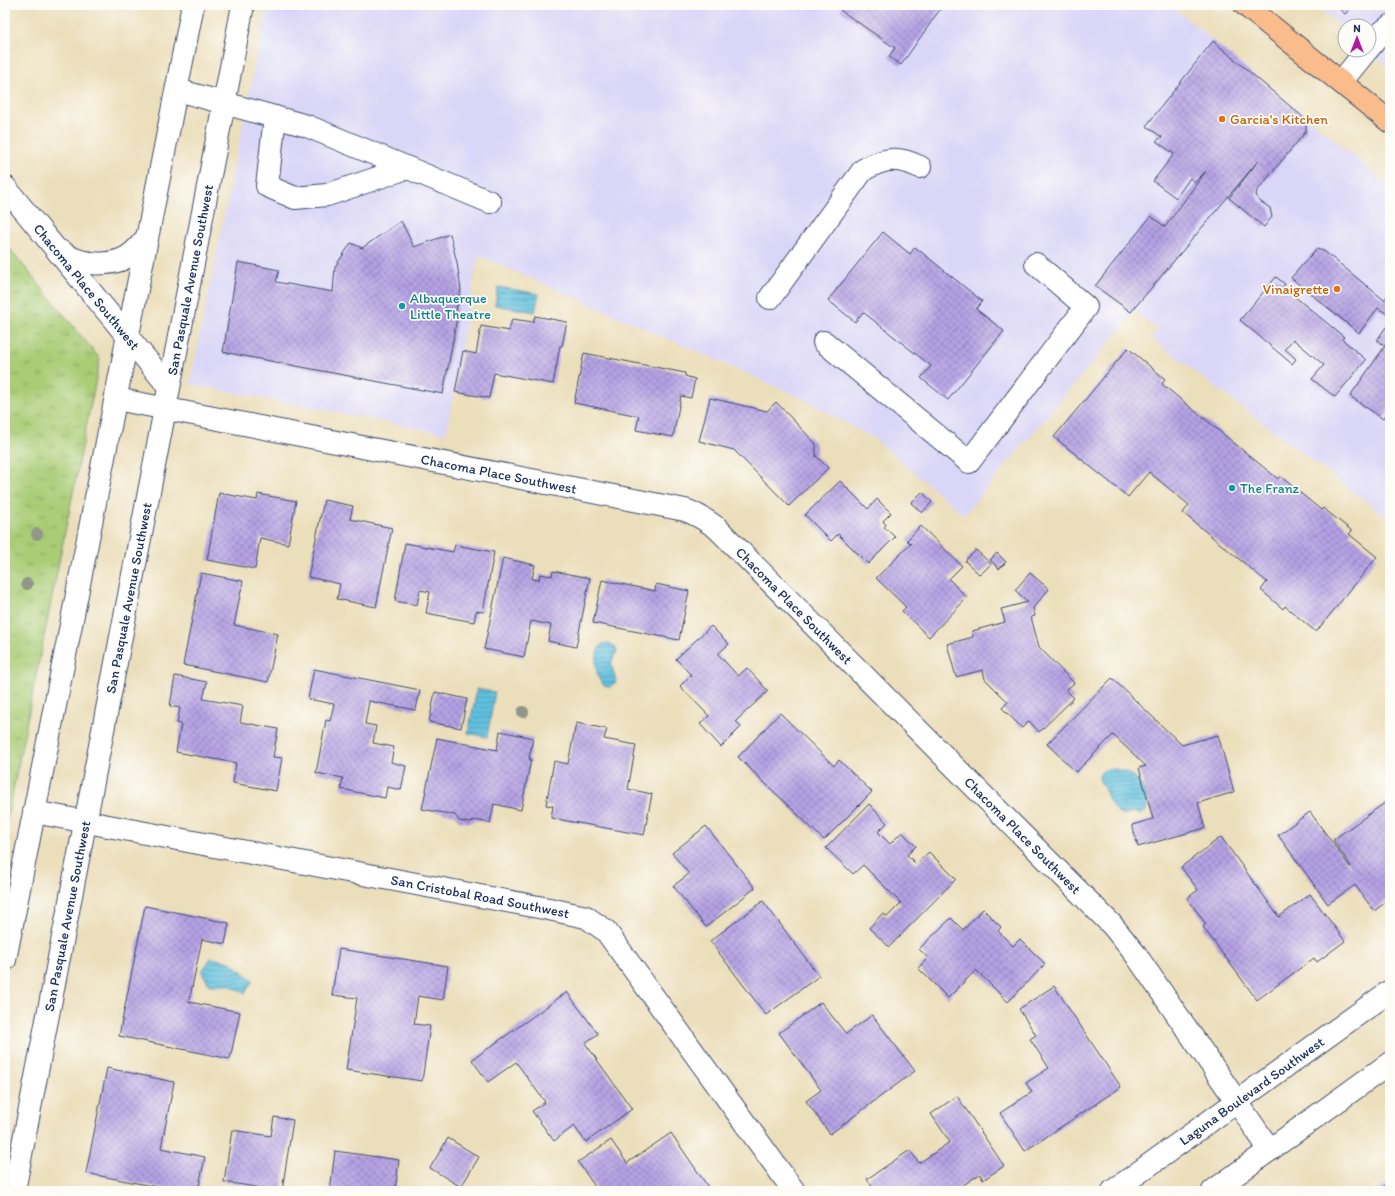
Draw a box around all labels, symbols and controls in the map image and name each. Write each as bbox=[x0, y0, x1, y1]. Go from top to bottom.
north arrow bbox=[1337, 18, 1377, 58]
text: N bbox=[1353, 22, 1361, 35]
place label: Garcia's Kitchen bbox=[1230, 111, 1328, 128]
marker: Garcia's Kitchen bbox=[1217, 114, 1227, 124]
street label: San Pasquale Avenue Southwest bbox=[163, 183, 217, 377]
street label: Chacoma Place Southwest bbox=[30, 220, 144, 353]
place label: Vinaigrette bbox=[1263, 281, 1329, 298]
marker: Vinaigrette bbox=[1332, 284, 1342, 294]
place label: Albuquerque Little Theatre bbox=[410, 290, 491, 323]
marker: Albuquerque Little Theatre bbox=[397, 301, 407, 311]
street label: Chacoma Place Southwest bbox=[419, 450, 578, 497]
place label: The Franz bbox=[1240, 480, 1300, 497]
marker: The Franz bbox=[1227, 483, 1237, 493]
street label: San Pasquale Avenue Southwest bbox=[102, 501, 155, 695]
street label: Chacoma Place Southwest bbox=[732, 543, 856, 668]
street label: Chacoma Place Southwest bbox=[961, 773, 1085, 897]
street label: San Pasquale Avenue Southwest bbox=[40, 819, 94, 1013]
street label: San Cristobal Road Southwest bbox=[389, 871, 571, 922]
street label: Laguna Boulevard Southwest bbox=[1176, 1033, 1327, 1149]

